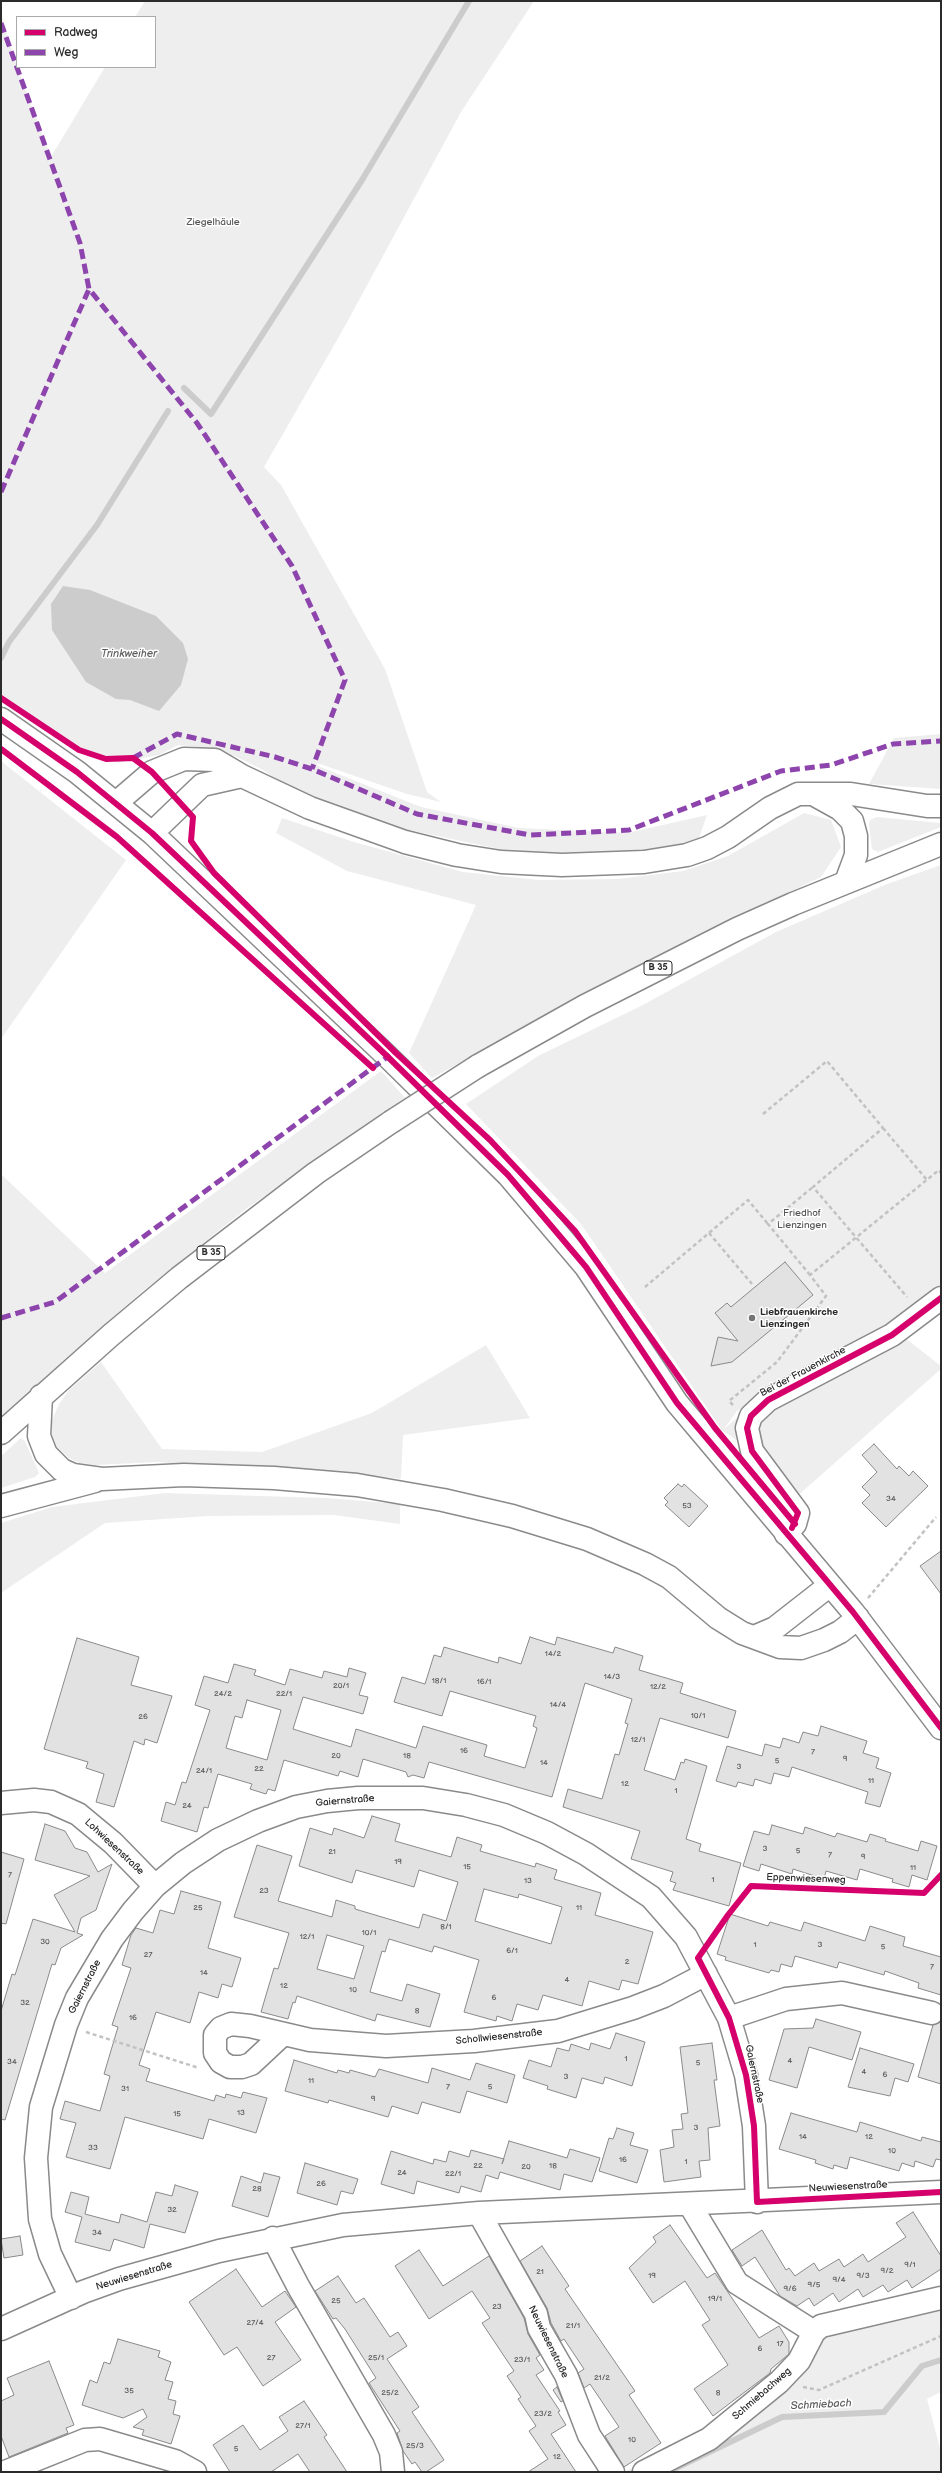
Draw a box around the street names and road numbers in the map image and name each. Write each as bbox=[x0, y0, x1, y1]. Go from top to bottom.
road number: B 35 bbox=[644, 961, 672, 975]
road number: B 35 bbox=[197, 1246, 225, 1260]
street label: Bei der Frauenkirche bbox=[758, 1344, 848, 1400]
street label: Gaiernstraße bbox=[315, 1792, 375, 1810]
street label: Lohwiesenstraße bbox=[82, 1816, 146, 1878]
street label: Eppenwiesenweg bbox=[766, 1872, 846, 1886]
street label: Gaiernstraße bbox=[66, 1958, 104, 2016]
street label: Schollwiesenstraße bbox=[455, 2026, 543, 2048]
street label: Gaiernstraße bbox=[742, 2044, 766, 2104]
street label: Neuwiesenstraße bbox=[808, 2179, 888, 2195]
street label: Neuwiesenstraße bbox=[94, 2259, 174, 2293]
street label: Neuwiesenstraße bbox=[525, 2304, 571, 2380]
street label: Schmiebachweg bbox=[730, 2365, 794, 2423]

